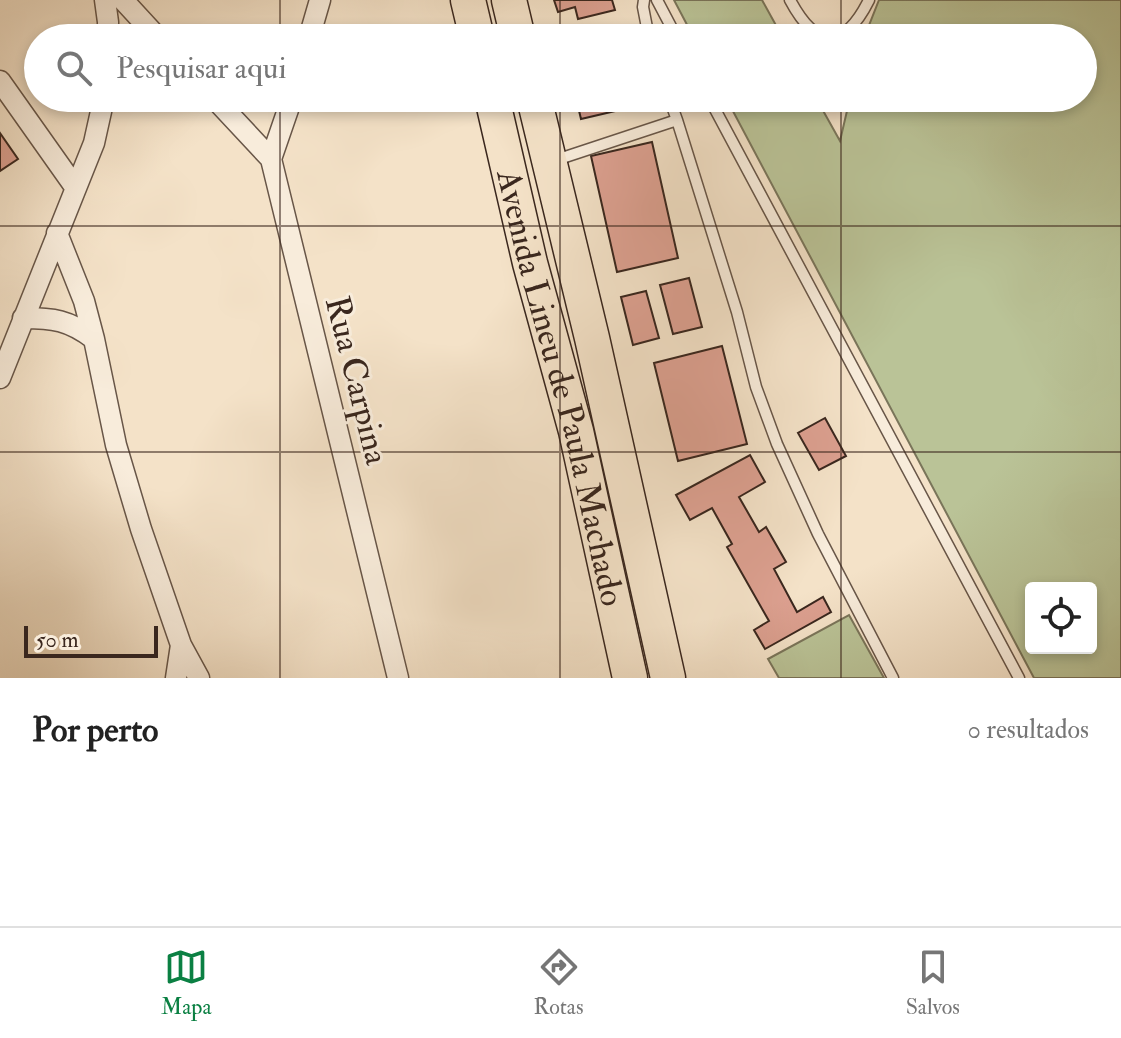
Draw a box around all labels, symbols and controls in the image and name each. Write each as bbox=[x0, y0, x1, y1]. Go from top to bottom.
search box bbox=[24, 24, 1097, 112]
icon: search bbox=[52, 46, 96, 90]
text: Pesquisar aqui bbox=[116, 50, 286, 87]
street label: Avenida Lineu de Paula Machado bbox=[486, 165, 634, 610]
street label: Rua Carpina bbox=[315, 292, 398, 470]
map controls bbox=[1025, 582, 1097, 654]
button: locate bbox=[1025, 582, 1097, 654]
scale bar bbox=[24, 622, 158, 658]
text: 50 m bbox=[36, 626, 78, 654]
text: Por perto bbox=[32, 709, 158, 752]
text: 0 resultados bbox=[968, 714, 1089, 746]
tab: Mapa bbox=[161, 945, 211, 1021]
tab: Rotas bbox=[534, 945, 583, 1021]
tab: Salvos bbox=[906, 945, 960, 1021]

